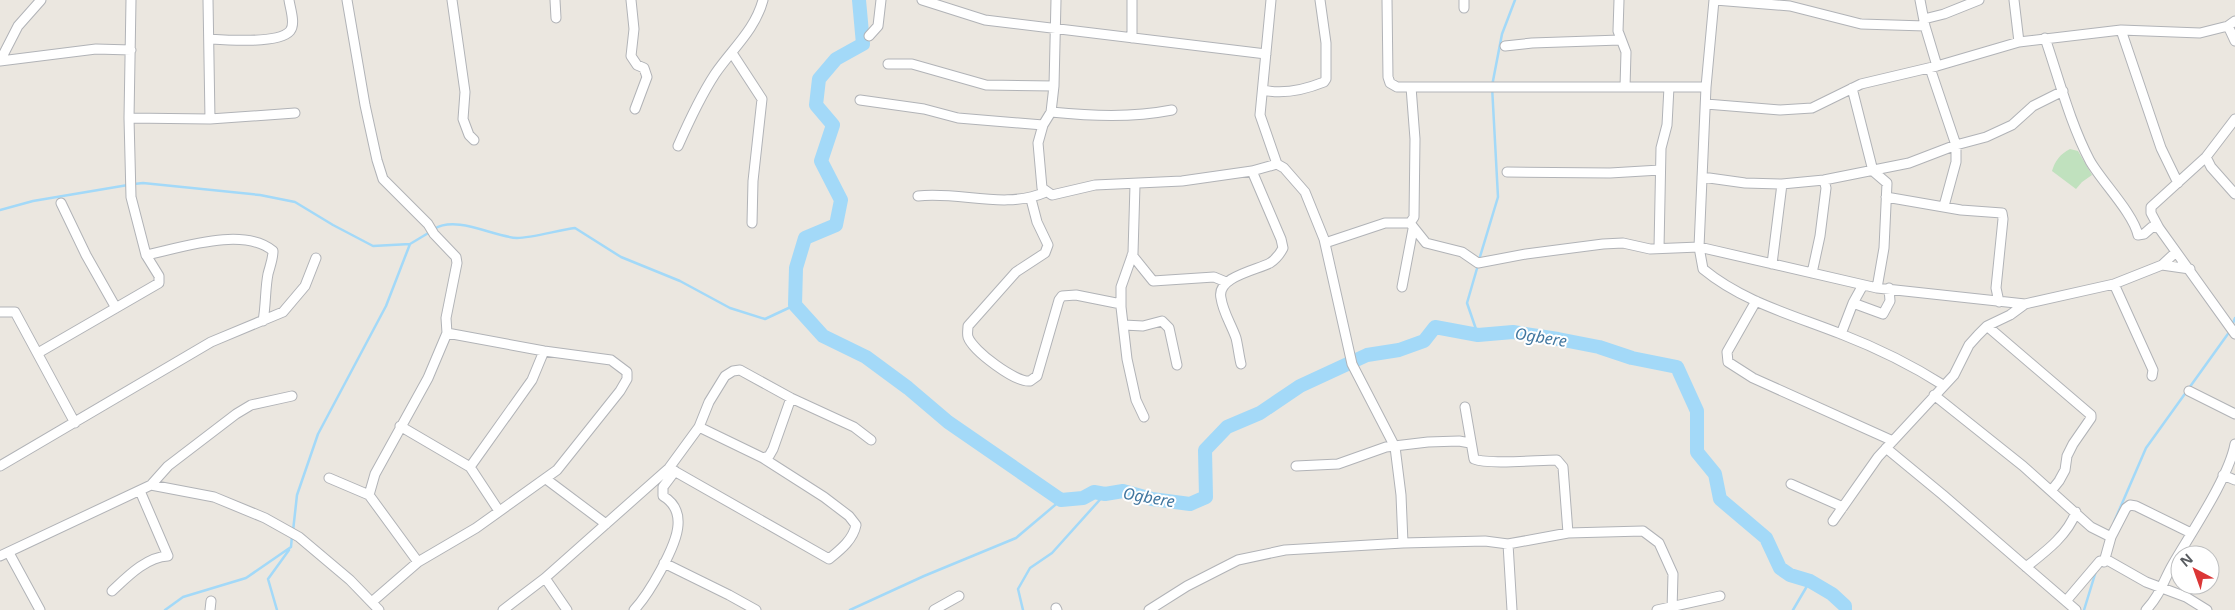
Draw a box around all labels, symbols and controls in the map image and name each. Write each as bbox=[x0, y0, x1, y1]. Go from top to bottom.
water label: Ogbere bbox=[1514, 322, 1568, 352]
water label: Ogbere bbox=[1121, 482, 1177, 512]
north arrow bbox=[2170, 545, 2220, 595]
text: N bbox=[2176, 549, 2197, 571]

